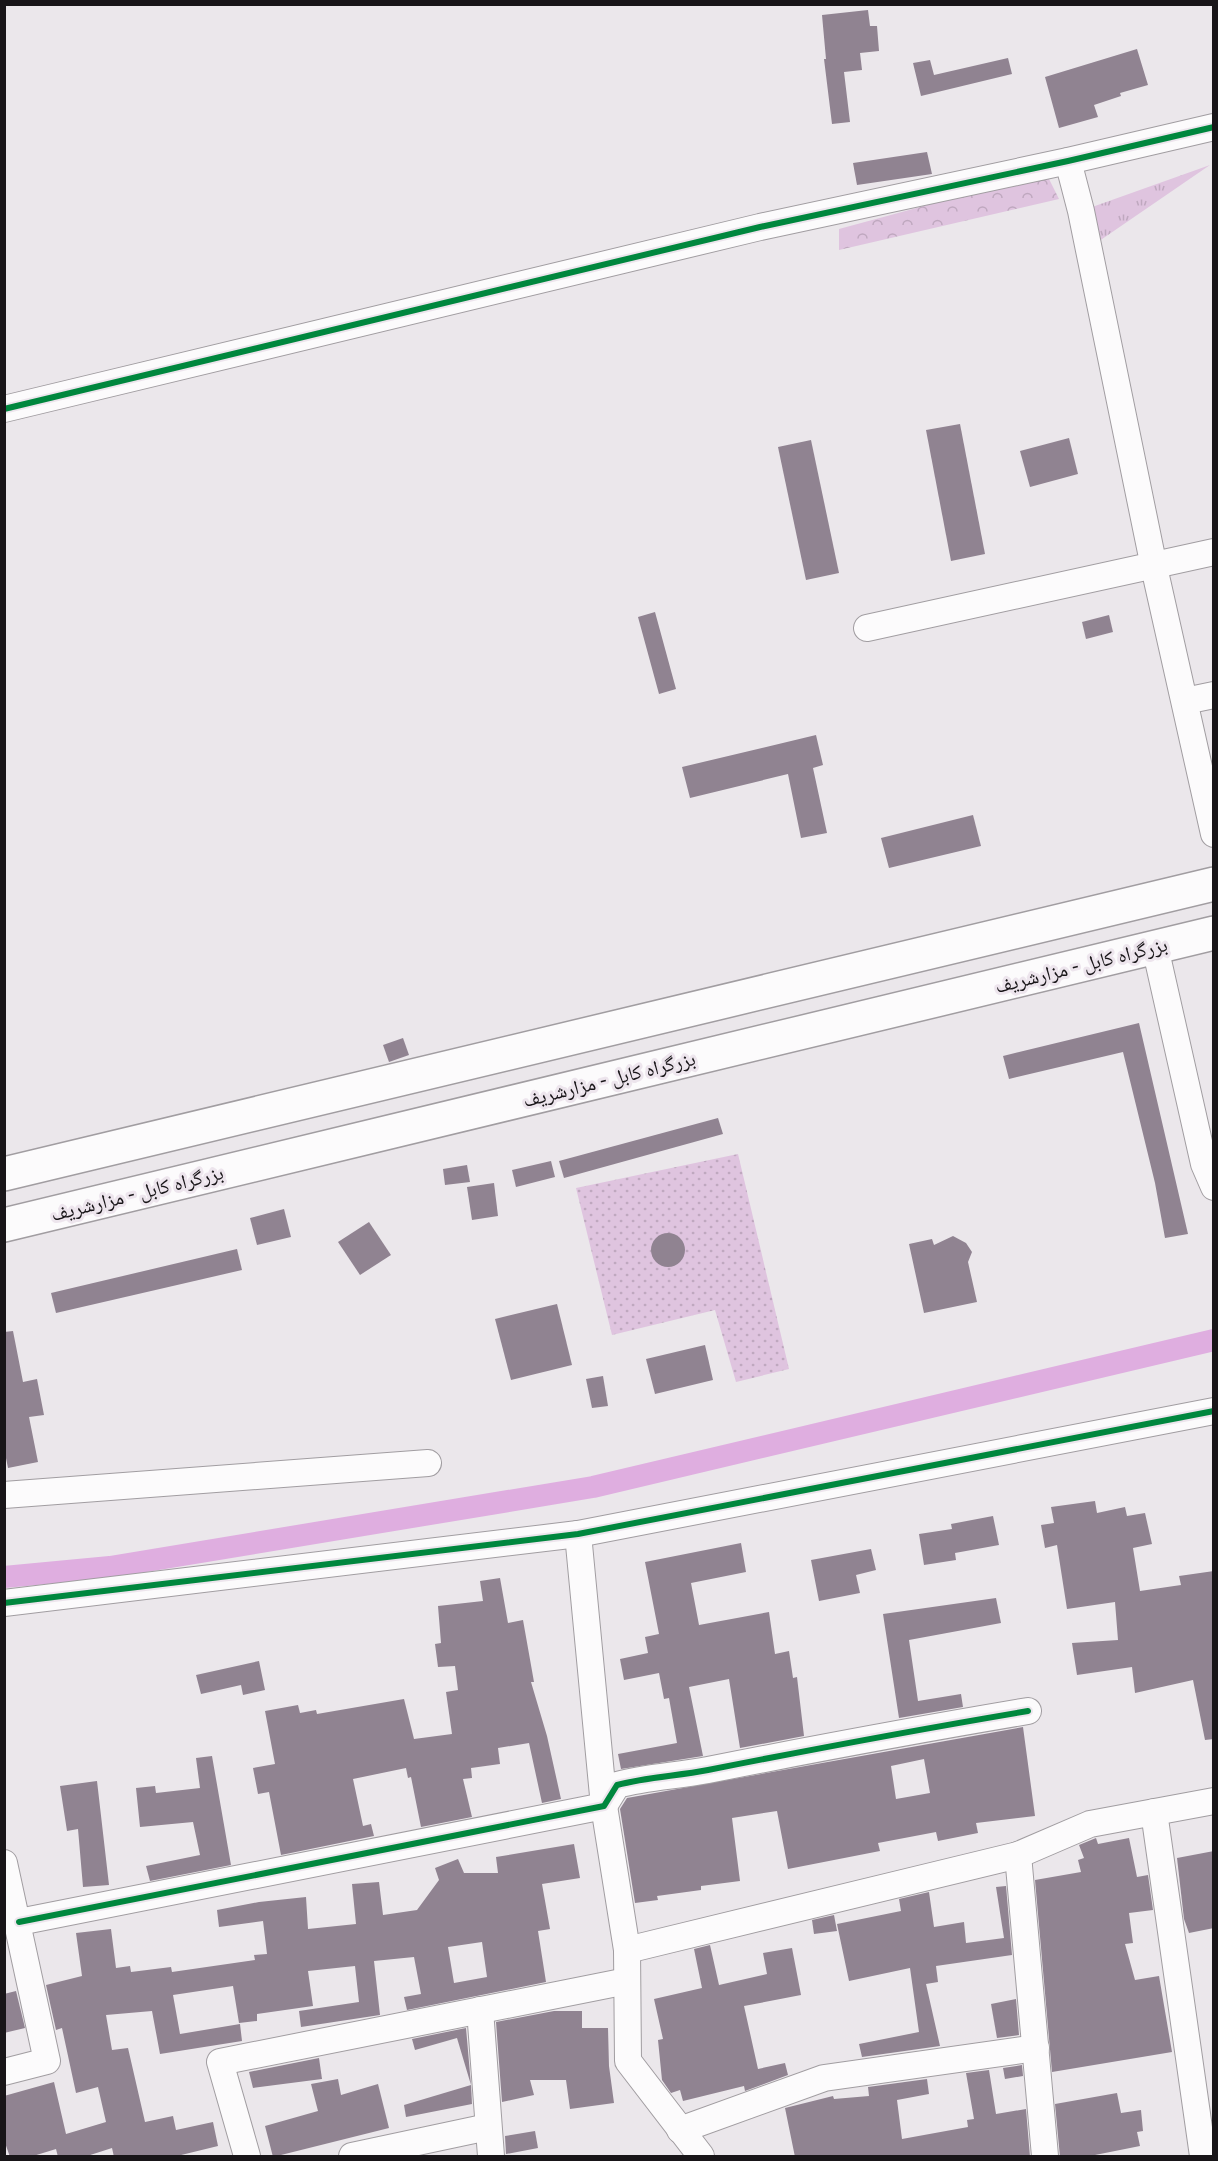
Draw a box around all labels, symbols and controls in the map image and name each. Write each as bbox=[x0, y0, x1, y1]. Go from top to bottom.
street label: بزرگراه کابل - مزارشریف bbox=[992, 932, 1170, 998]
street label: بزرگراه کابل - مزارشریف bbox=[520, 1046, 698, 1112]
street label: بزرگراه کابل - مزارشریف bbox=[48, 1160, 226, 1226]

